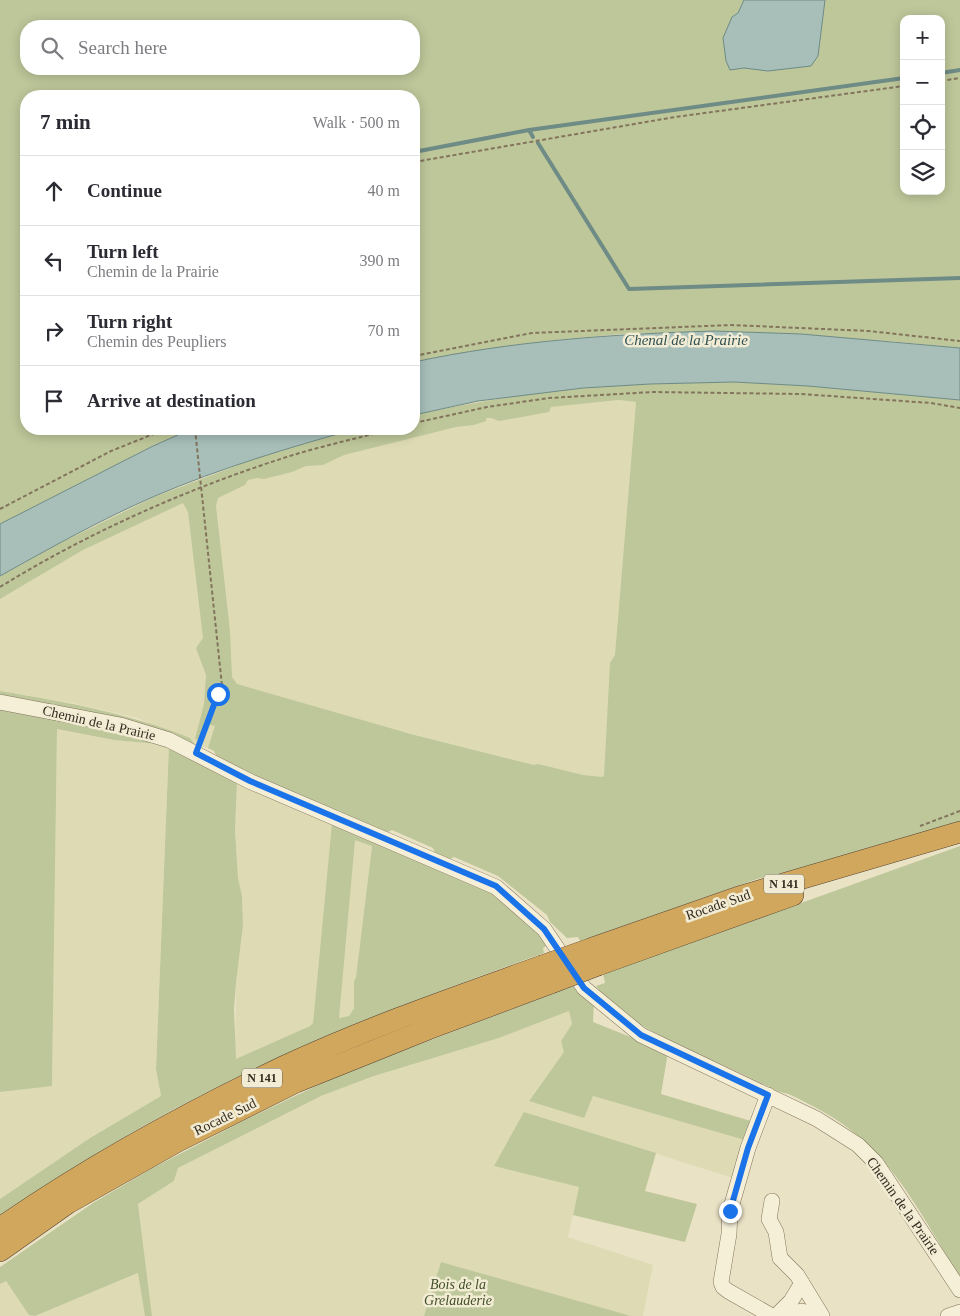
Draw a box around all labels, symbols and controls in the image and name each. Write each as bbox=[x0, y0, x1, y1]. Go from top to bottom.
map controls bbox=[900, 15, 945, 195]
button: + bbox=[900, 15, 945, 60]
search box bbox=[20, 20, 420, 75]
icon: search bbox=[38, 34, 66, 62]
text: Search here bbox=[78, 37, 167, 58]
button: − bbox=[900, 60, 945, 105]
button: locate bbox=[900, 105, 945, 150]
text: 7 min bbox=[40, 110, 91, 134]
text: Walk · 500 m bbox=[313, 114, 400, 131]
button: layers bbox=[900, 150, 945, 195]
icon: ahead bbox=[40, 177, 68, 205]
text: Continue bbox=[87, 180, 162, 201]
text: 40 m bbox=[368, 182, 400, 199]
text: Turn left bbox=[87, 241, 159, 262]
icon: left bbox=[40, 247, 68, 275]
text: 390 m bbox=[360, 252, 400, 269]
text: Chemin de la Prairie bbox=[87, 263, 219, 280]
text: Turn right bbox=[87, 311, 172, 332]
icon: right bbox=[40, 317, 68, 345]
text: 70 m bbox=[368, 322, 400, 339]
water label: Chenal de la Prairie bbox=[624, 332, 748, 348]
text: Chemin des Peupliers bbox=[87, 333, 227, 350]
icon: arrive bbox=[40, 387, 68, 415]
text: Arrive at destination bbox=[87, 390, 256, 411]
route start bbox=[207, 683, 230, 706]
street label: Chemin de la Prairie bbox=[41, 703, 157, 743]
road number: N 141 bbox=[764, 874, 804, 894]
street label: Rocade Sud bbox=[684, 887, 752, 923]
road number: N 141 bbox=[242, 1068, 282, 1088]
street label: Rocade Sud bbox=[191, 1096, 259, 1138]
street label: Chemin de la Prairie bbox=[864, 1154, 942, 1258]
route end bbox=[719, 1200, 742, 1223]
park label: Bois de la Grelauderie bbox=[424, 1277, 492, 1308]

